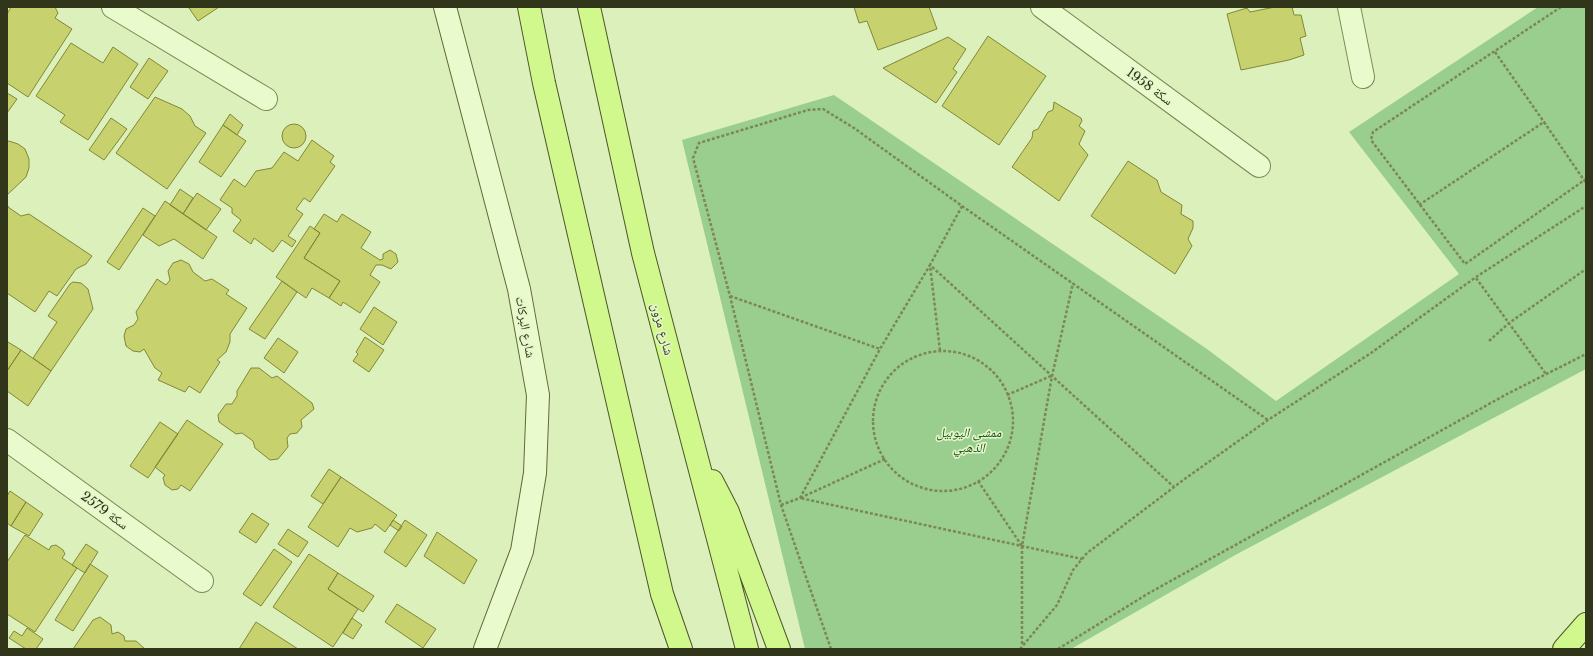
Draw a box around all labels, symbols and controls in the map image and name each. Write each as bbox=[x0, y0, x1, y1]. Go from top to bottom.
street label: سكة 1958 bbox=[1123, 64, 1176, 109]
street label: شارع البركات bbox=[511, 295, 539, 359]
street label: شارع مزون bbox=[646, 301, 678, 357]
park label: ممشى اليوبيل الذهبي bbox=[937, 424, 1002, 458]
street label: سكة 2579 bbox=[78, 488, 132, 533]

